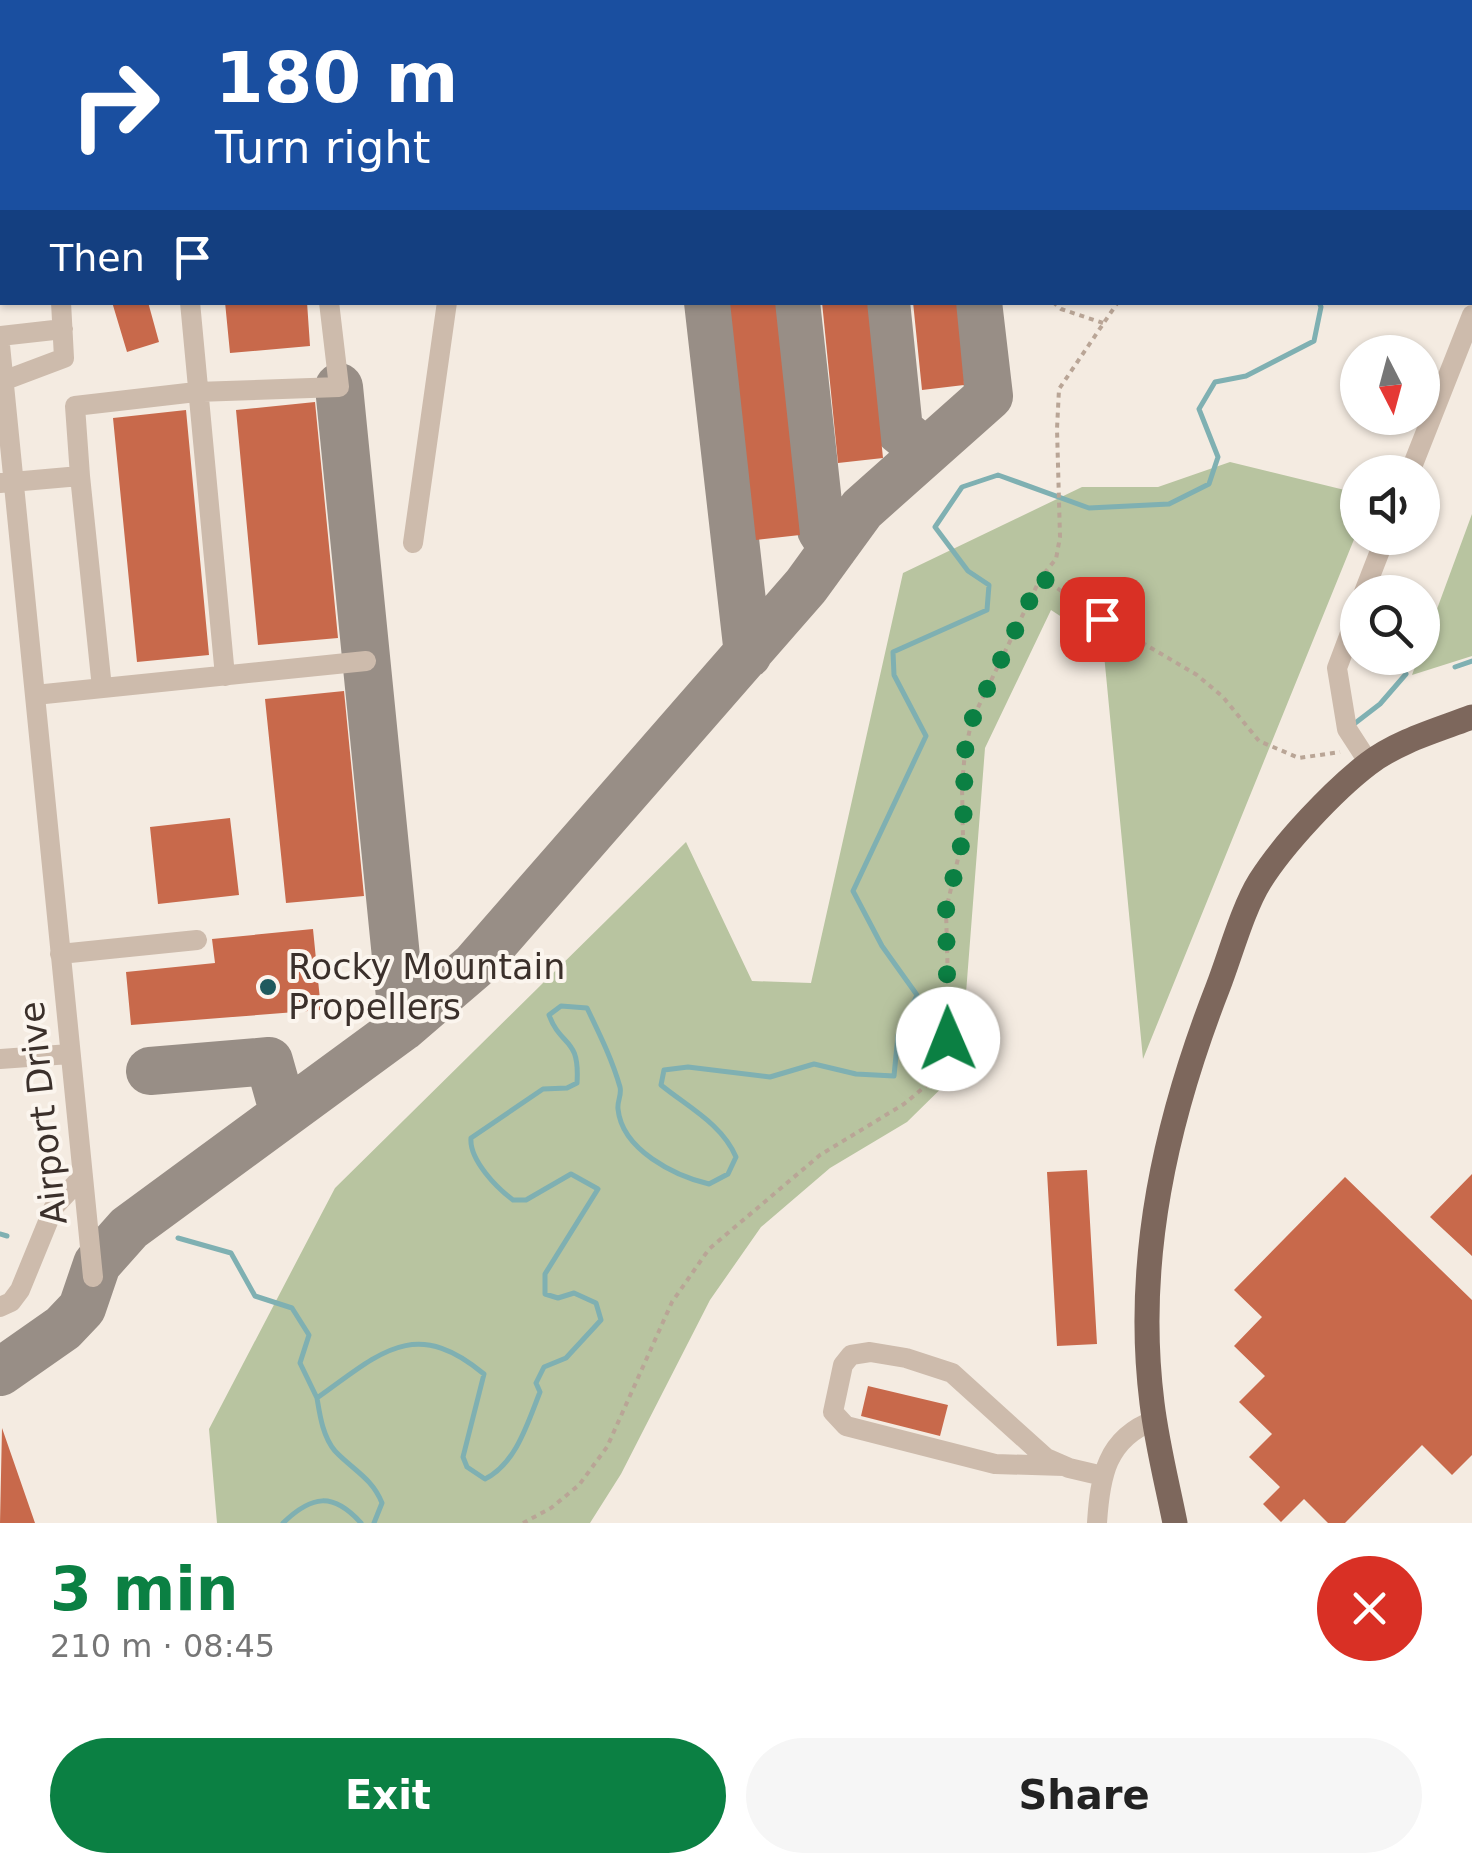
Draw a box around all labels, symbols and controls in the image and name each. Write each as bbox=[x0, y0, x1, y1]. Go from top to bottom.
text: 180 m bbox=[215, 37, 458, 119]
icon: right bbox=[50, 40, 180, 170]
text: Turn right bbox=[215, 121, 430, 174]
icon: arrive bbox=[165, 230, 220, 285]
text: Then bbox=[50, 236, 145, 280]
north arrow bbox=[1340, 335, 1440, 435]
map controls bbox=[1340, 335, 1440, 675]
button: sound bbox=[1340, 455, 1440, 555]
button: search bbox=[1340, 575, 1440, 675]
pin bbox=[1060, 577, 1145, 662]
icon: arrive bbox=[1075, 592, 1130, 647]
place label: Rocky Mountain Propellers bbox=[288, 947, 565, 1027]
marker: Rocky Mountain Propellers bbox=[257, 976, 279, 998]
position arrow bbox=[896, 987, 1000, 1091]
street label: Airport Drive bbox=[11, 999, 75, 1227]
text: 3 min bbox=[50, 1554, 238, 1624]
button: close bbox=[1317, 1556, 1422, 1661]
text: 210 m · 08:45 bbox=[50, 1627, 275, 1665]
button: Exit bbox=[50, 1738, 726, 1853]
button: Share bbox=[746, 1738, 1422, 1853]

